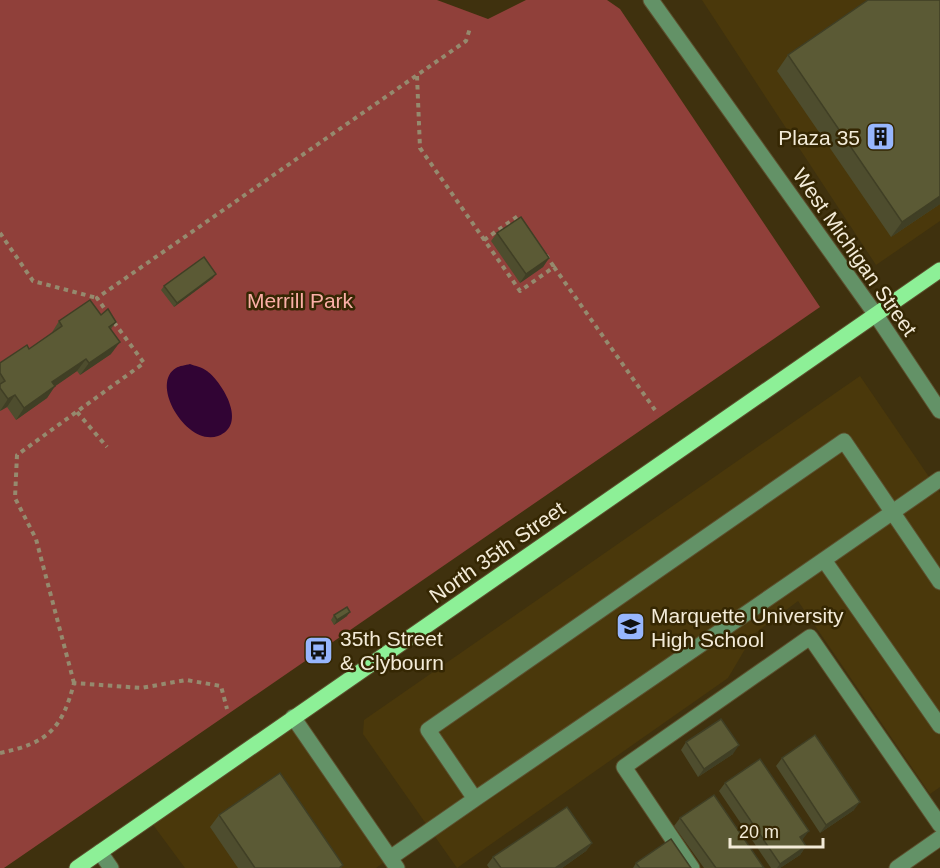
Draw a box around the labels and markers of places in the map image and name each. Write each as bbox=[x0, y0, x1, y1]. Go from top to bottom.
building icon: Plaza 35 bbox=[865, 121, 897, 153]
place label: Plaza 35 bbox=[778, 126, 860, 149]
place label: Marquette University High School bbox=[651, 604, 844, 651]
school or university icon: Marquette University High School bbox=[614, 611, 646, 643]
place label: 35th Street & Clybourn bbox=[340, 627, 444, 674]
bus stop icon: 35th Street & Clybourn bbox=[303, 634, 335, 666]

